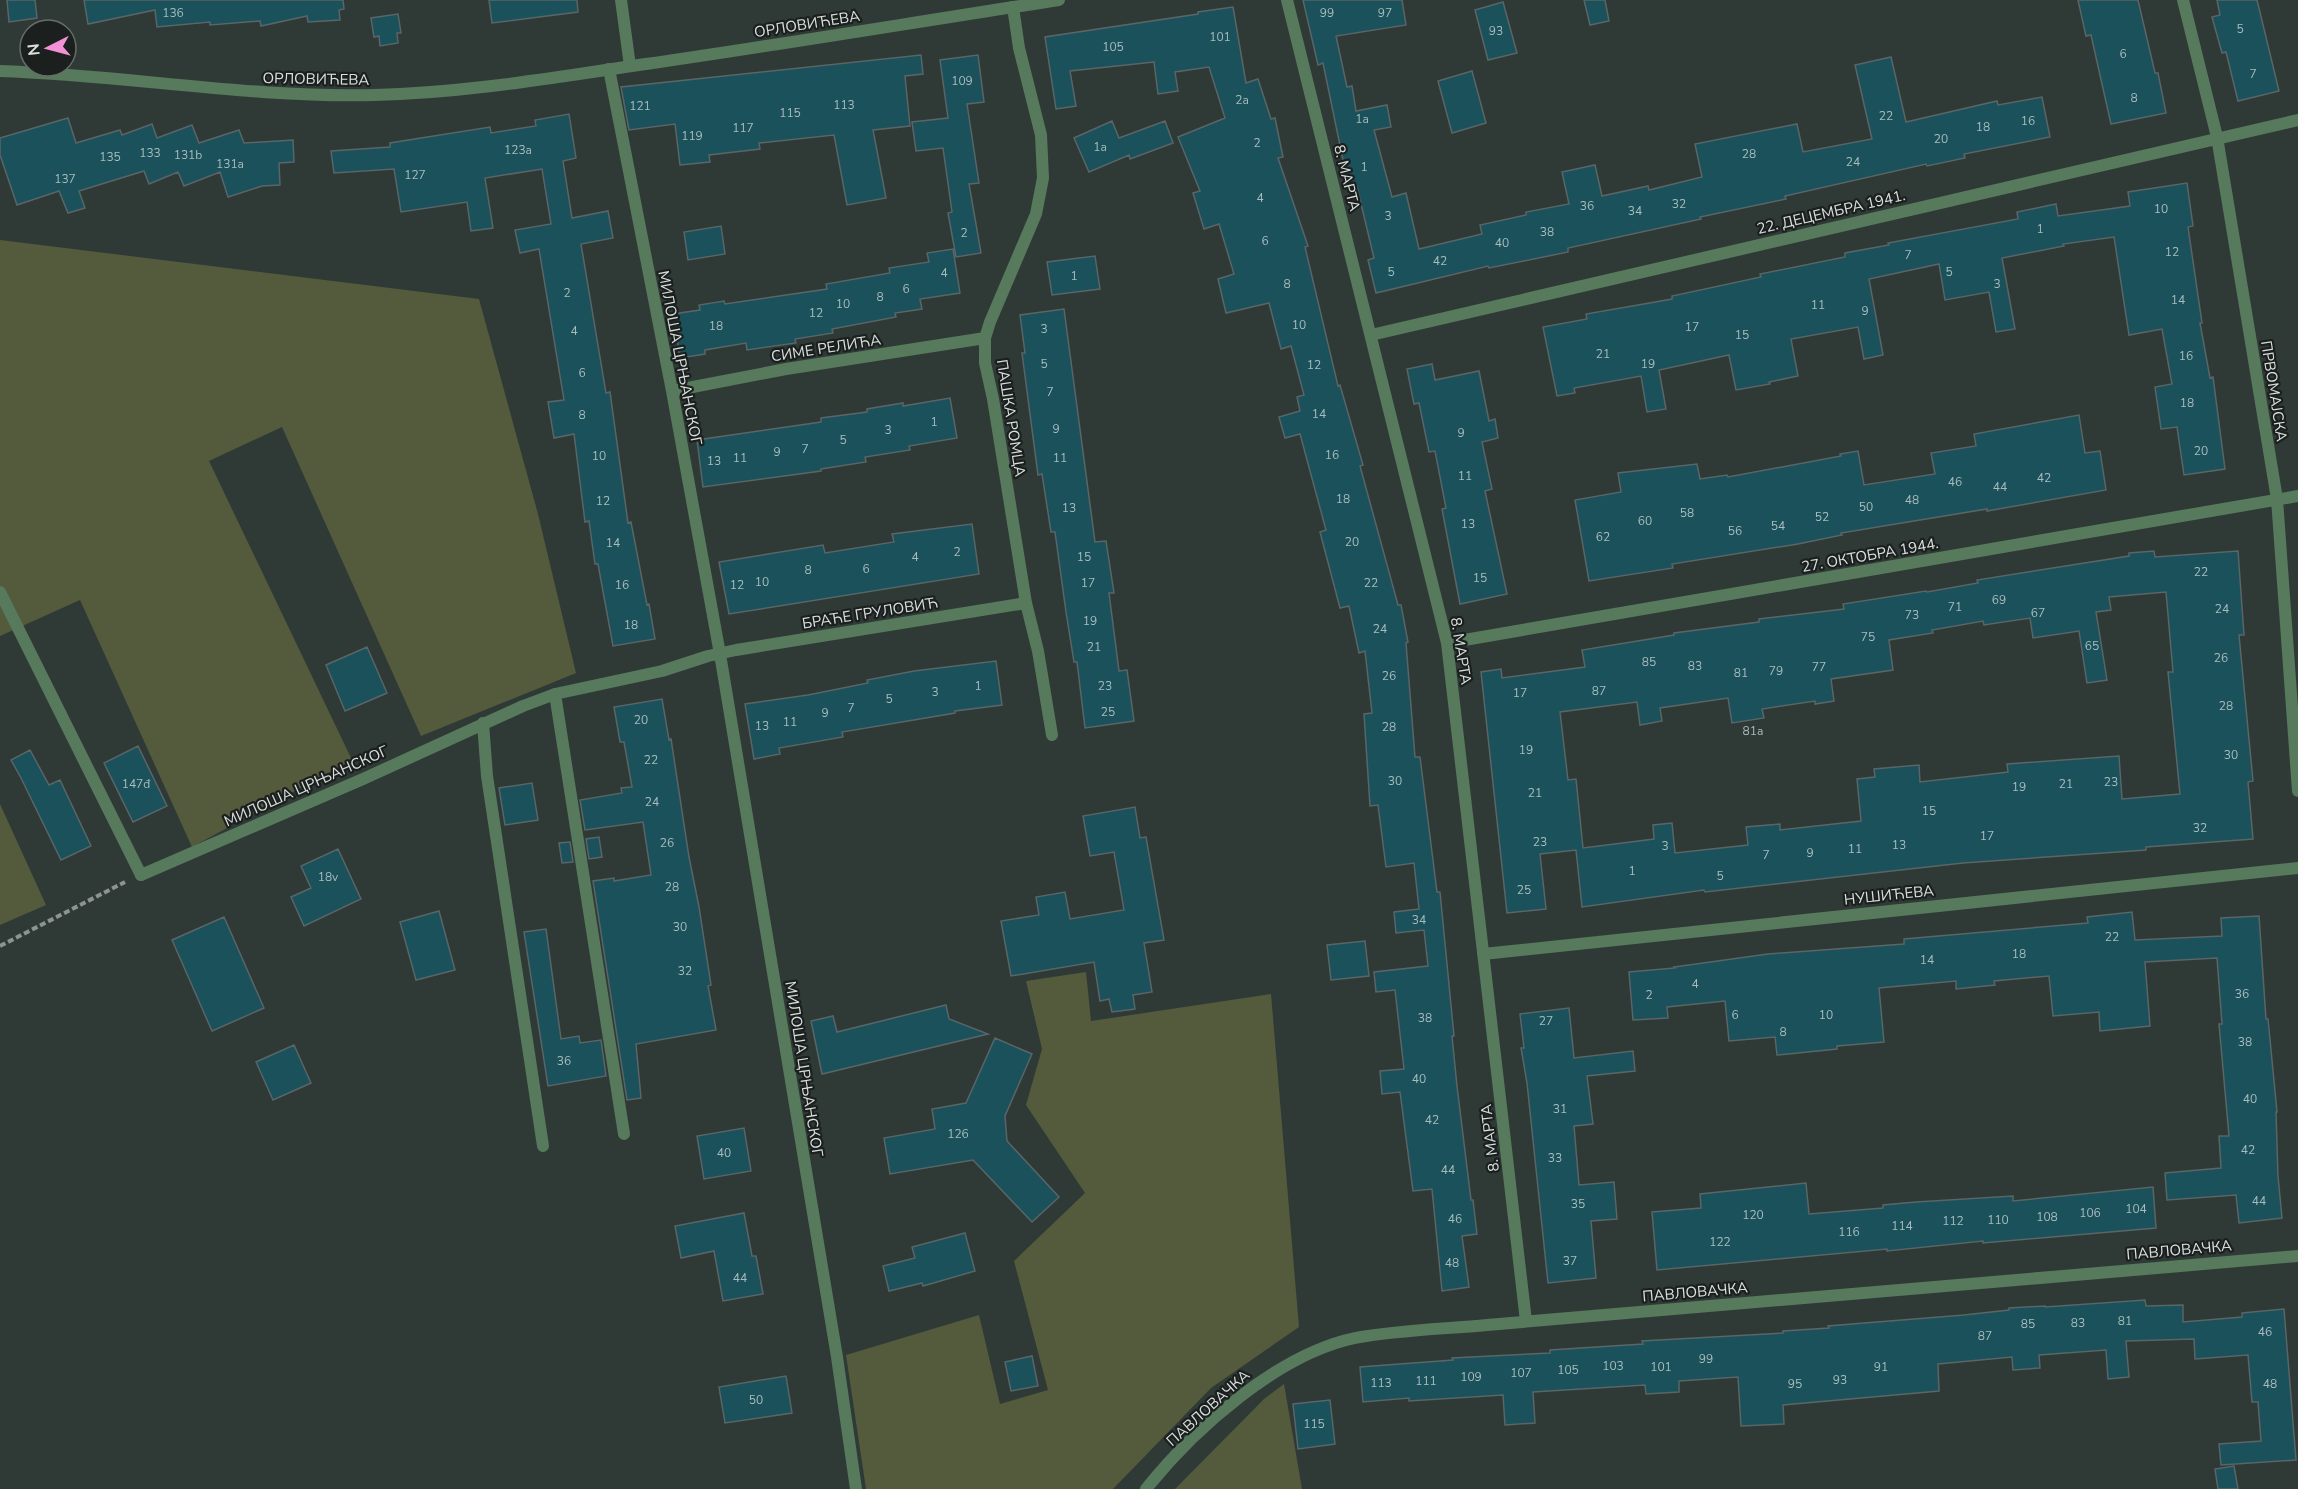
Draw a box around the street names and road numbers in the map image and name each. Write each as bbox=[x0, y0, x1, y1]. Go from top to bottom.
street label: ОРЛОВИЋЕВА bbox=[753, 6, 861, 42]
street label: ОРЛОВИЋЕВА bbox=[262, 68, 370, 90]
street label: 8. МАРТА bbox=[1329, 143, 1365, 213]
street label: 22. ДЕЦЕМБРА 1941. bbox=[1755, 185, 1907, 239]
street label: МИЛОША ЦРЊАНСКОГ bbox=[653, 269, 707, 447]
street label: СИМЕ РЕЛИЋА bbox=[770, 329, 882, 367]
street label: ПРВОМАЈСКА bbox=[2256, 339, 2292, 443]
street label: ПАШКА РОМЦА bbox=[992, 358, 1030, 478]
street label: 27. ОКТОБРА 1944. bbox=[1800, 533, 1940, 577]
street label: БРАЋЕ ГРУЛОВИЋ bbox=[801, 592, 939, 634]
street label: 8. МАРТА bbox=[1446, 616, 1476, 686]
street label: МИЛОША ЦРЊАНСКОГ bbox=[221, 741, 391, 831]
street label: НУШИЋЕВА bbox=[1843, 880, 1935, 910]
street label: МИЛОША ЦРЊАНСКОГ bbox=[780, 980, 828, 1158]
street label: 8. МАРТА bbox=[1476, 1103, 1504, 1173]
street label: ПАВЛОВАЧКА bbox=[2125, 1235, 2233, 1265]
street label: ПАВЛОВАЧКА bbox=[1641, 1277, 1749, 1307]
street label: ПАВЛОВАЧКА bbox=[1162, 1365, 1254, 1451]

